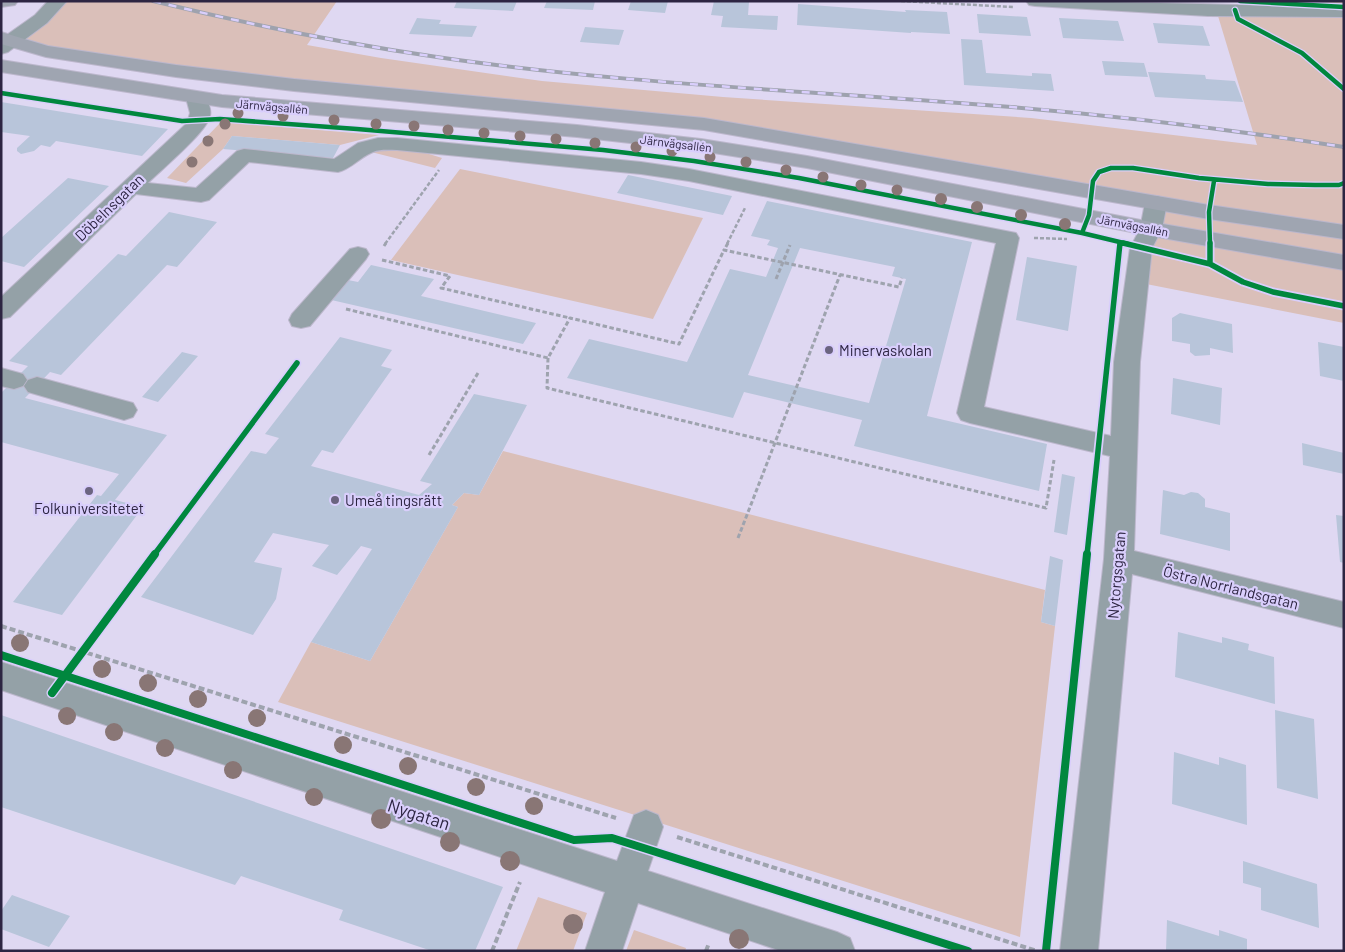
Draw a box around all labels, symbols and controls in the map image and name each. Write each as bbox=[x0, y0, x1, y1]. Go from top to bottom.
street label: Järnvägsallén bbox=[235, 96, 309, 116]
street label: Järnvägsallén bbox=[639, 132, 713, 154]
street label: Döbelnsgatan bbox=[71, 170, 147, 244]
street label: Järnvägsallén bbox=[1096, 211, 1170, 239]
place label: Minervaskolan bbox=[839, 341, 932, 359]
marker: Minervaskolan bbox=[823, 344, 835, 356]
marker: Folkuniversitetet bbox=[83, 485, 95, 497]
place label: Umeå tingsrätt bbox=[345, 491, 442, 509]
marker: Umeå tingsrätt bbox=[329, 494, 341, 506]
place label: Folkuniversitetet bbox=[34, 499, 144, 517]
street label: Nytorgsgatan bbox=[1103, 531, 1129, 619]
street label: Östra Norrlandsgatan bbox=[1162, 561, 1300, 613]
street label: Nygatan bbox=[385, 794, 453, 834]

